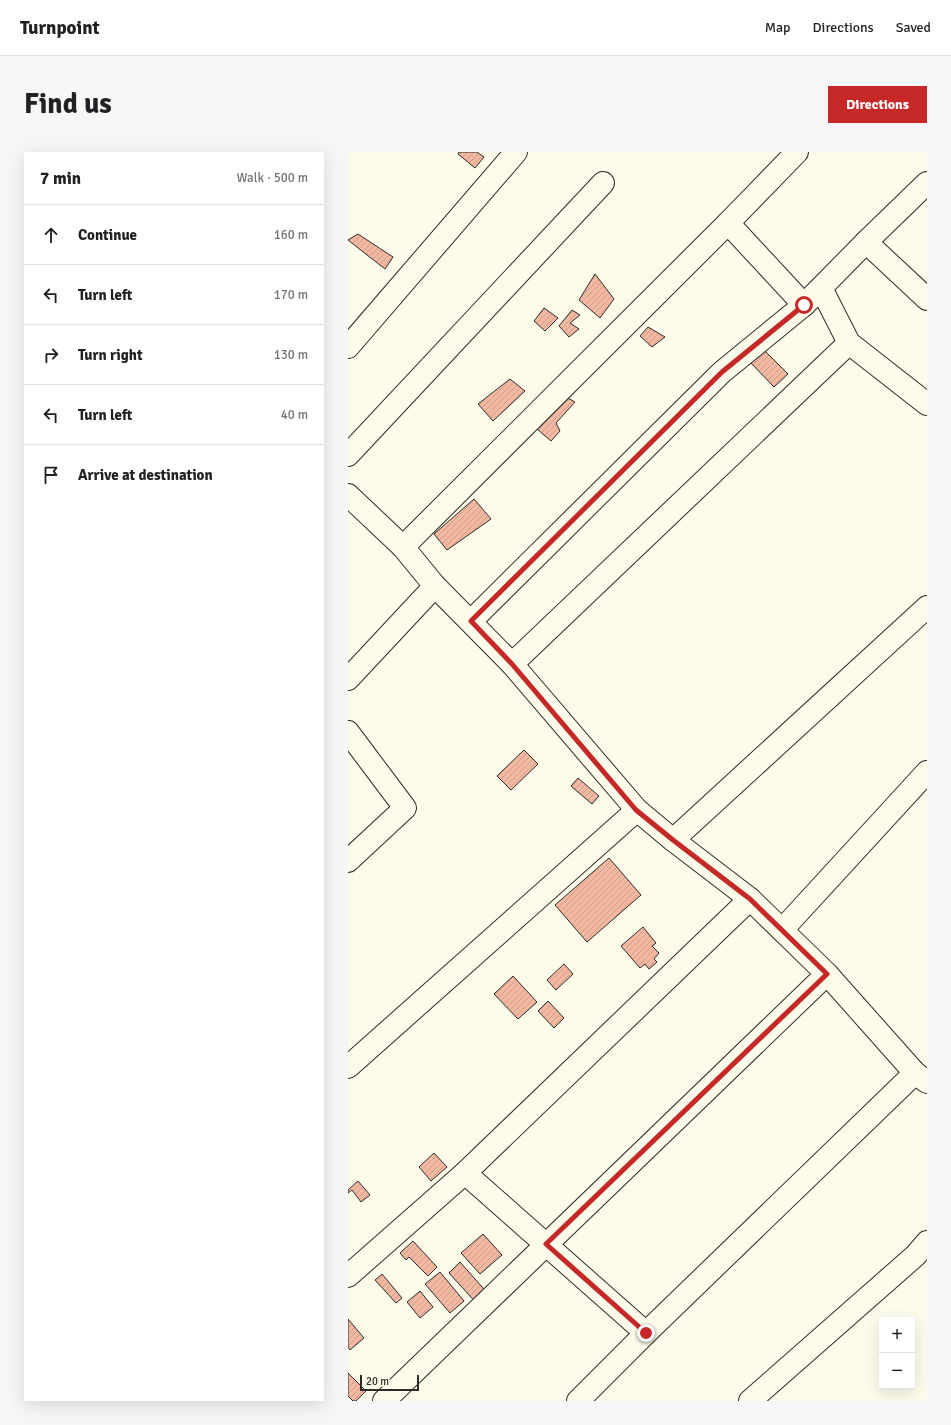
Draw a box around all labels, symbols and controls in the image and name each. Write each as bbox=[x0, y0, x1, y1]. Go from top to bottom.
text: Turnpoint bbox=[20, 16, 100, 40]
text: Map bbox=[765, 19, 791, 36]
text: Directions bbox=[813, 19, 874, 36]
text: Saved bbox=[896, 19, 931, 36]
button: Directions bbox=[828, 86, 927, 123]
text: Find us bbox=[24, 87, 112, 121]
text: 7 min bbox=[40, 168, 81, 189]
text: Walk · 500 m bbox=[237, 170, 308, 186]
icon: ahead bbox=[40, 224, 62, 246]
text: Continue bbox=[78, 226, 137, 244]
text: 160 m bbox=[274, 227, 308, 243]
icon: left bbox=[40, 284, 62, 306]
text: Turn left bbox=[78, 286, 132, 304]
text: 170 m bbox=[274, 287, 308, 303]
route start bbox=[795, 296, 813, 314]
icon: right bbox=[40, 344, 62, 366]
text: Turn right bbox=[78, 346, 143, 364]
text: 130 m bbox=[274, 347, 308, 363]
icon: left bbox=[40, 404, 62, 426]
text: Turn left bbox=[78, 406, 132, 424]
text: 40 m bbox=[281, 407, 308, 423]
icon: arrive bbox=[40, 464, 62, 486]
text: Arrive at destination bbox=[78, 466, 213, 484]
map controls bbox=[879, 1317, 915, 1389]
button: + bbox=[879, 1317, 915, 1353]
route end bbox=[637, 1324, 655, 1342]
button: − bbox=[879, 1353, 915, 1389]
scale bar bbox=[360, 1373, 419, 1392]
text: 20 m bbox=[366, 1375, 389, 1388]

